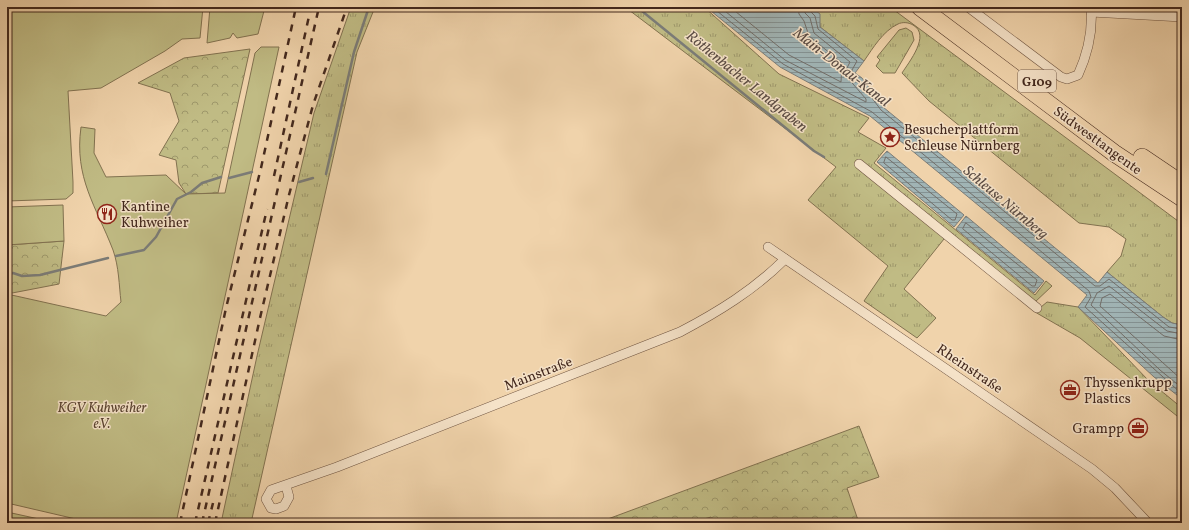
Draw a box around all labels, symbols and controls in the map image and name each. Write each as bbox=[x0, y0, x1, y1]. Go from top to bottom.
water label: Main-Donau-Kanal bbox=[787, 23, 894, 113]
water label: Röthenbacher Landgraben bbox=[681, 26, 812, 138]
road number: G109 bbox=[1018, 70, 1056, 92]
street label: Südwesttangente bbox=[1049, 103, 1146, 180]
place label: Besucherplattform Schleuse Nürnberg bbox=[904, 121, 1020, 156]
place icon: Besucherplattform Schleuse Nürnberg bbox=[879, 126, 901, 148]
water label: Schleuse Nürnberg bbox=[958, 161, 1052, 245]
place label: Kantine Kuhweiher bbox=[121, 198, 189, 233]
restaurant icon: Kantine Kuhweiher bbox=[96, 203, 118, 225]
street label: Rheinstraße bbox=[932, 340, 1006, 399]
street label: Mainstraße bbox=[502, 353, 576, 396]
place label: Thyssenkrupp Plastics bbox=[1084, 374, 1172, 409]
office icon: Thyssenkrupp Plastics bbox=[1059, 379, 1081, 401]
park label: KGV Kuhweiher e.V. bbox=[57, 399, 147, 434]
office icon: Grampp bbox=[1127, 417, 1149, 439]
place label: Grampp bbox=[1072, 420, 1124, 439]

